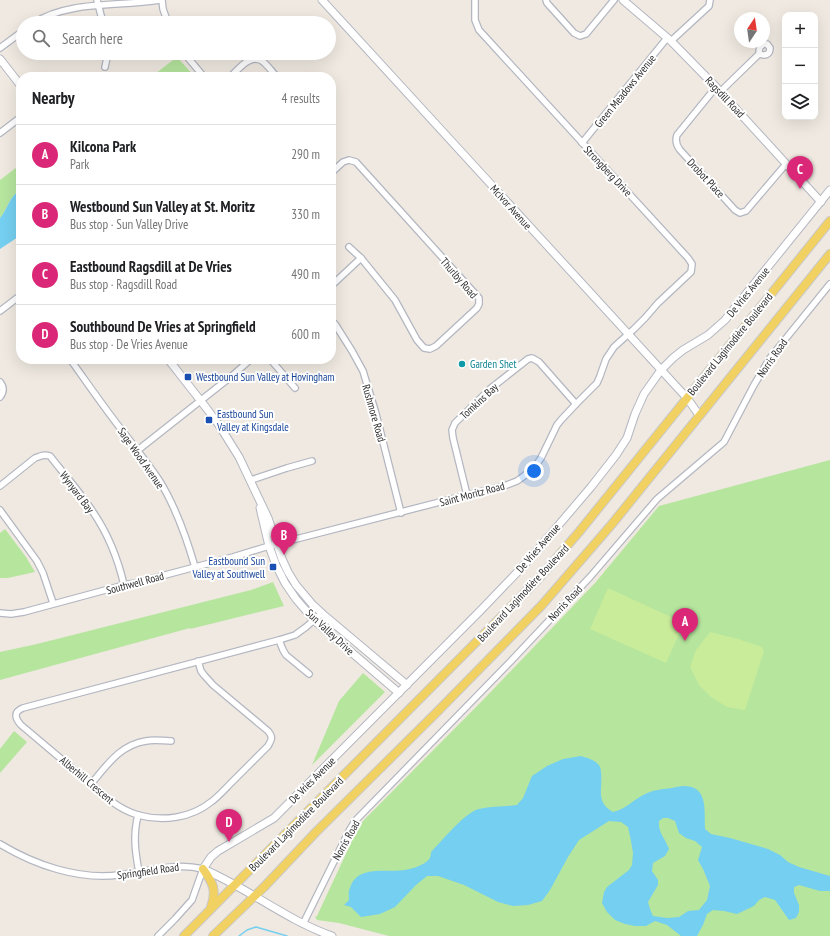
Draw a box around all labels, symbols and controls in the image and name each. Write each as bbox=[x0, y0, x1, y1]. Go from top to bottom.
north arrow bbox=[734, 12, 770, 48]
map controls bbox=[782, 12, 818, 120]
button: + bbox=[782, 12, 818, 48]
search box bbox=[16, 16, 336, 60]
icon: search bbox=[30, 27, 52, 49]
text: Search here bbox=[62, 29, 123, 48]
button: − bbox=[782, 48, 818, 84]
street label: Green Meadows Avenue bbox=[591, 51, 659, 130]
street label: Ragsdill Road bbox=[702, 73, 748, 121]
button: layers bbox=[782, 84, 818, 120]
text: Nearby bbox=[32, 87, 75, 109]
text: 4 results bbox=[281, 90, 320, 107]
text: Kilcona Park bbox=[70, 137, 136, 156]
street label: Strongberg Drive bbox=[581, 143, 635, 200]
text: A bbox=[42, 146, 48, 163]
text: 290 m bbox=[291, 146, 320, 163]
street label: Drobot Place bbox=[684, 155, 728, 201]
text: Park bbox=[70, 156, 89, 173]
pin: C bbox=[787, 156, 813, 189]
street label: McIvor Avenue bbox=[487, 182, 535, 233]
text: Westbound Sun Valley at St. Moritz bbox=[70, 197, 255, 216]
text: B bbox=[42, 206, 48, 223]
text: 330 m bbox=[291, 206, 320, 223]
text: Bus stop · Sun Valley Drive bbox=[70, 216, 188, 233]
street label: Thurlby Road bbox=[437, 255, 481, 302]
text: Eastbound Ragsdill at De Vries bbox=[70, 257, 232, 276]
street label: De Vries Avenue bbox=[724, 264, 773, 320]
text: C bbox=[42, 266, 48, 283]
text: 490 m bbox=[291, 266, 320, 283]
text: Bus stop · Ragsdill Road bbox=[70, 276, 177, 293]
street label: Boulevard Lagimodière Boulevard bbox=[684, 290, 776, 398]
text: Southbound De Vries at Springfield bbox=[70, 317, 256, 336]
text: D bbox=[42, 326, 48, 343]
text: 600 m bbox=[291, 326, 320, 343]
text: Bus stop · De Vries Avenue bbox=[70, 336, 188, 353]
street label: Norris Road bbox=[754, 336, 790, 380]
place label: Garden Shet bbox=[470, 357, 516, 371]
marker: Garden Shet bbox=[457, 359, 467, 369]
place label: Westbound Sun Valley at Hovingham bbox=[196, 370, 335, 384]
marker: Westbound Sun Valley at Hovingham bbox=[183, 372, 193, 382]
street label: Tomkins Bay bbox=[457, 379, 502, 422]
street label: Rushmore Road bbox=[359, 383, 389, 444]
place label: Eastbound Sun Valley at Kingsdale bbox=[216, 407, 289, 434]
marker: Eastbound Sun Valley at Kingsdale bbox=[204, 415, 214, 425]
street label: Sage Wood Avenue bbox=[115, 425, 168, 492]
your location bbox=[524, 461, 544, 481]
street label: Wynyard Bay bbox=[57, 468, 98, 516]
street label: Saint Moritz Road bbox=[438, 479, 506, 509]
street label: De Vries Avenue bbox=[513, 520, 563, 575]
pin: B bbox=[271, 522, 297, 555]
street label: Boulevard Lagimodière Boulevard bbox=[474, 541, 572, 645]
place label: Eastbound Sun Valley at Southwell bbox=[191, 554, 265, 581]
marker: Eastbound Sun Valley at Southwell bbox=[268, 562, 278, 572]
street label: Southwell Road bbox=[105, 569, 166, 597]
street label: Norris Road bbox=[545, 582, 585, 624]
street label: Sun Valley Drive bbox=[303, 606, 357, 658]
pin: A bbox=[672, 608, 698, 641]
street label: Alberhill Crescent bbox=[57, 753, 117, 807]
street label: De Vries Avenue bbox=[286, 753, 339, 806]
street label: Boulevard Lagimodière Boulevard bbox=[246, 774, 346, 874]
pin: D bbox=[216, 809, 242, 842]
street label: Norris Road bbox=[329, 817, 363, 863]
street label: Springfield Road bbox=[116, 860, 180, 882]

